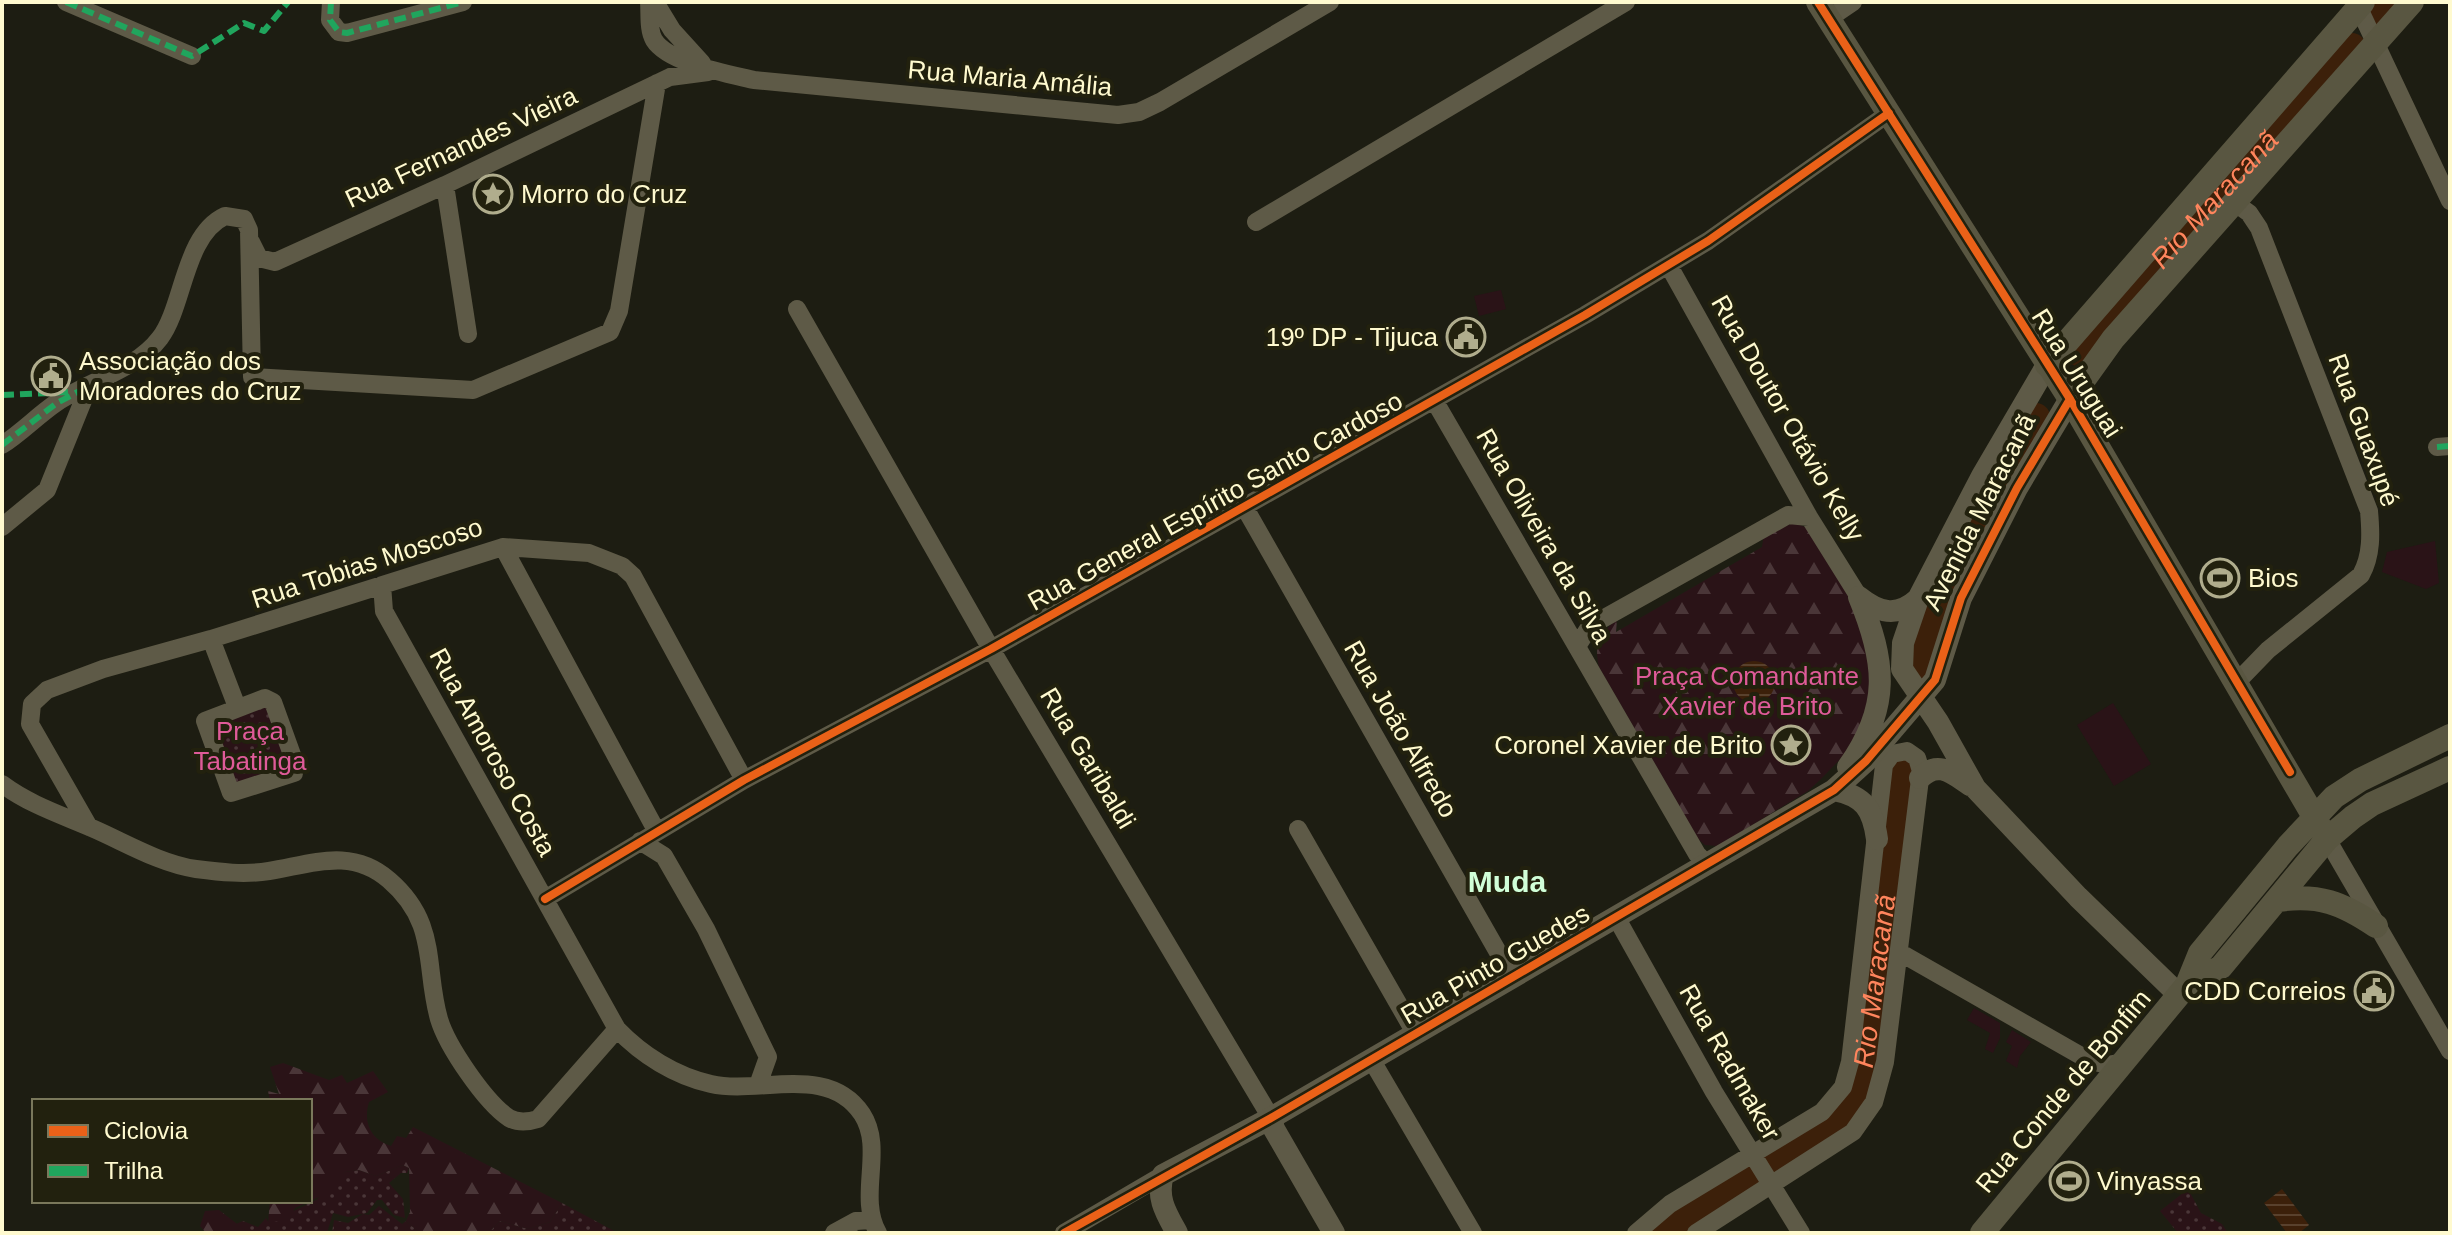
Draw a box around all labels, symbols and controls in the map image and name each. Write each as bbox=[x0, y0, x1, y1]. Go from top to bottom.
street label: Rua Maria Amália bbox=[906, 54, 1114, 102]
street label: Rua Fernandes Vieira bbox=[340, 80, 582, 214]
water label: Rio Maracanã bbox=[2144, 125, 2284, 275]
place icon: Morro do Cruz bbox=[472, 173, 514, 215]
place label: Morro do Cruz bbox=[521, 179, 687, 209]
street label: Rua Doutor Otávio Kelly bbox=[1705, 290, 1871, 546]
street label: Rua Uruguai bbox=[2026, 303, 2128, 443]
public building icon: 19º DP - Tijuca bbox=[1445, 316, 1487, 358]
place label: 19º DP - Tijuca bbox=[1266, 322, 1439, 352]
place label: Associação dos Moradores do Cruz bbox=[79, 346, 302, 406]
street label: Rua Guaxupé bbox=[2322, 349, 2406, 511]
public building icon: Associação dos Moradores do Cruz bbox=[30, 355, 72, 397]
street label: Rua General Espírito Santo Cardoso bbox=[1023, 385, 1407, 617]
street label: Avenida Maracanã bbox=[1917, 408, 2042, 615]
street label: Rua Oliveira da Silva bbox=[1470, 423, 1618, 649]
street label: Rua Tobias Moscoso bbox=[248, 512, 486, 614]
sports icon: Bios bbox=[2199, 557, 2241, 599]
place label: Bios bbox=[2248, 563, 2299, 593]
street label: Rua João Alfredo bbox=[1338, 635, 1464, 823]
street label: Rua Amoroso Costa bbox=[423, 643, 563, 861]
park label: Praça Comandante Xavier de Brito bbox=[1635, 661, 1859, 721]
street label: Rua Garibaldi bbox=[1034, 682, 1142, 834]
park label: Praça Tabatinga bbox=[194, 716, 307, 776]
place icon: Coronel Xavier de Brito bbox=[1770, 724, 1812, 766]
place label: Coronel Xavier de Brito bbox=[1494, 730, 1763, 760]
district label: Muda bbox=[1468, 865, 1546, 898]
water label: Rio Maracanã bbox=[1848, 893, 1901, 1070]
street label: Rua Pinto Guedes bbox=[1395, 898, 1595, 1030]
public building icon: CDD Correios bbox=[2353, 970, 2395, 1012]
place label: CDD Correios bbox=[2184, 976, 2346, 1006]
street label: Rua Radmaker bbox=[1673, 979, 1787, 1146]
street label: Rua Conde de Bonfim bbox=[1969, 983, 2157, 1199]
legend bbox=[32, 1099, 312, 1203]
text: Ciclovia bbox=[104, 1117, 189, 1144]
text: Trilha bbox=[104, 1157, 164, 1184]
sports icon: Vinyassa bbox=[2048, 1160, 2090, 1202]
place label: Vinyassa bbox=[2097, 1166, 2203, 1196]

